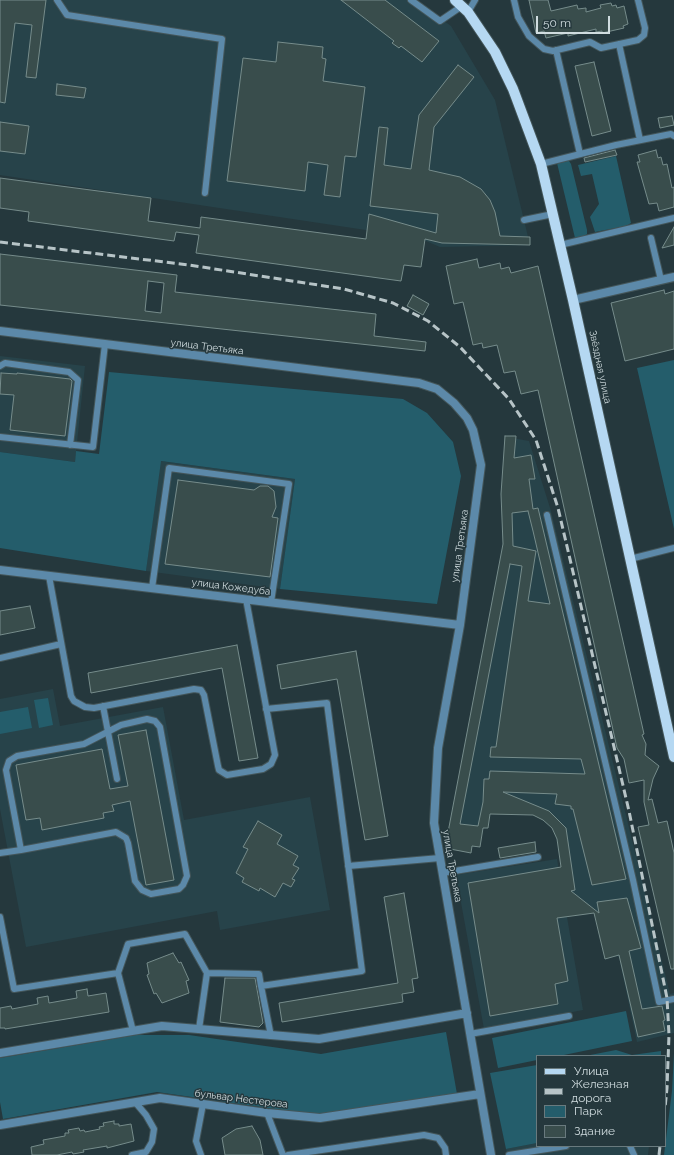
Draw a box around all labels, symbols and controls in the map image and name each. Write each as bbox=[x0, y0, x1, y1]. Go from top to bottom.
scale bar bbox=[538, 8, 612, 34]
text: 50 m bbox=[543, 16, 571, 30]
street label: Звёздная улица bbox=[586, 329, 614, 405]
street label: улица Третьяка bbox=[170, 337, 244, 357]
street label: улица Третьяка bbox=[449, 509, 471, 583]
street label: улица Кожедуба bbox=[191, 576, 271, 598]
street label: улица Третьяка bbox=[440, 829, 464, 903]
legend bbox=[536, 1055, 666, 1147]
text: Улица bbox=[574, 1064, 609, 1078]
text: Железная дорога bbox=[571, 1077, 629, 1105]
street label: бульвар Нестерова bbox=[194, 1087, 288, 1111]
text: Парк bbox=[574, 1104, 603, 1118]
text: Здание bbox=[574, 1124, 615, 1138]

